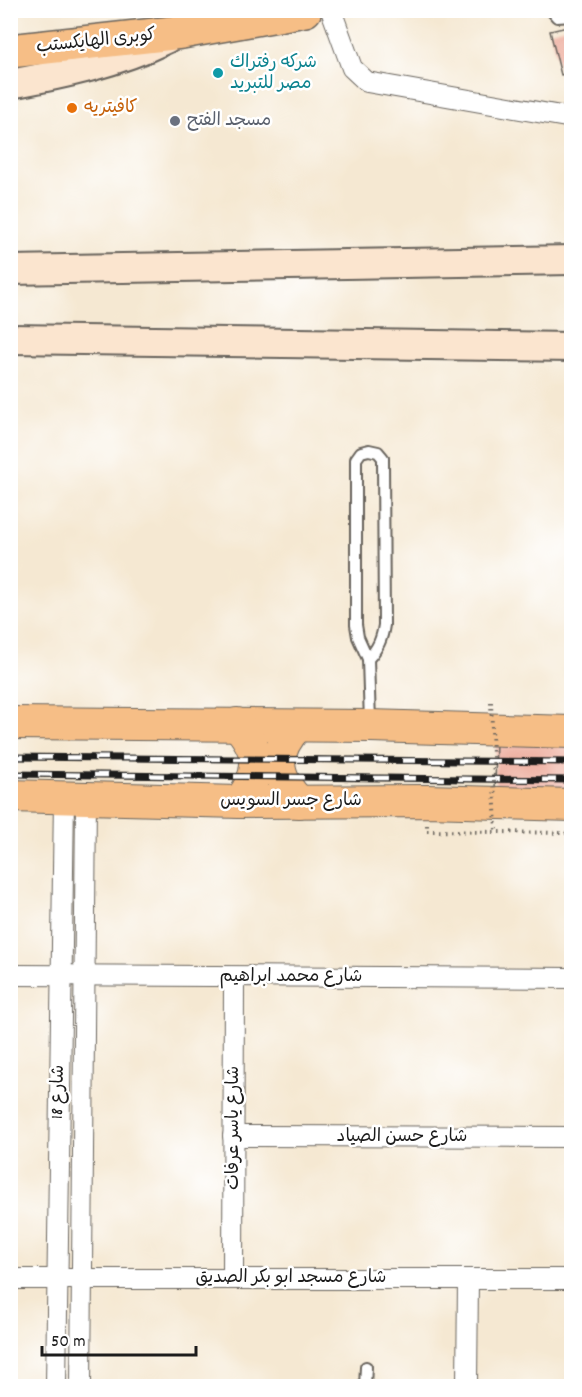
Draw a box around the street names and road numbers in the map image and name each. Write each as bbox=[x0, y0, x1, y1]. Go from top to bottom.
street label: كوبرى الهايكستب bbox=[35, 23, 157, 61]
street label: شارع جسر السويس bbox=[220, 789, 362, 814]
street label: شارع محمد ابراهيم bbox=[220, 965, 362, 990]
street label: شارع 18 bbox=[46, 1065, 72, 1119]
street label: شارع ياسر عرفات bbox=[222, 1066, 247, 1190]
street label: شارع حسن الصياد bbox=[337, 1125, 467, 1150]
street label: شارع مسجد ابو بكر الصديق bbox=[196, 1266, 386, 1291]

